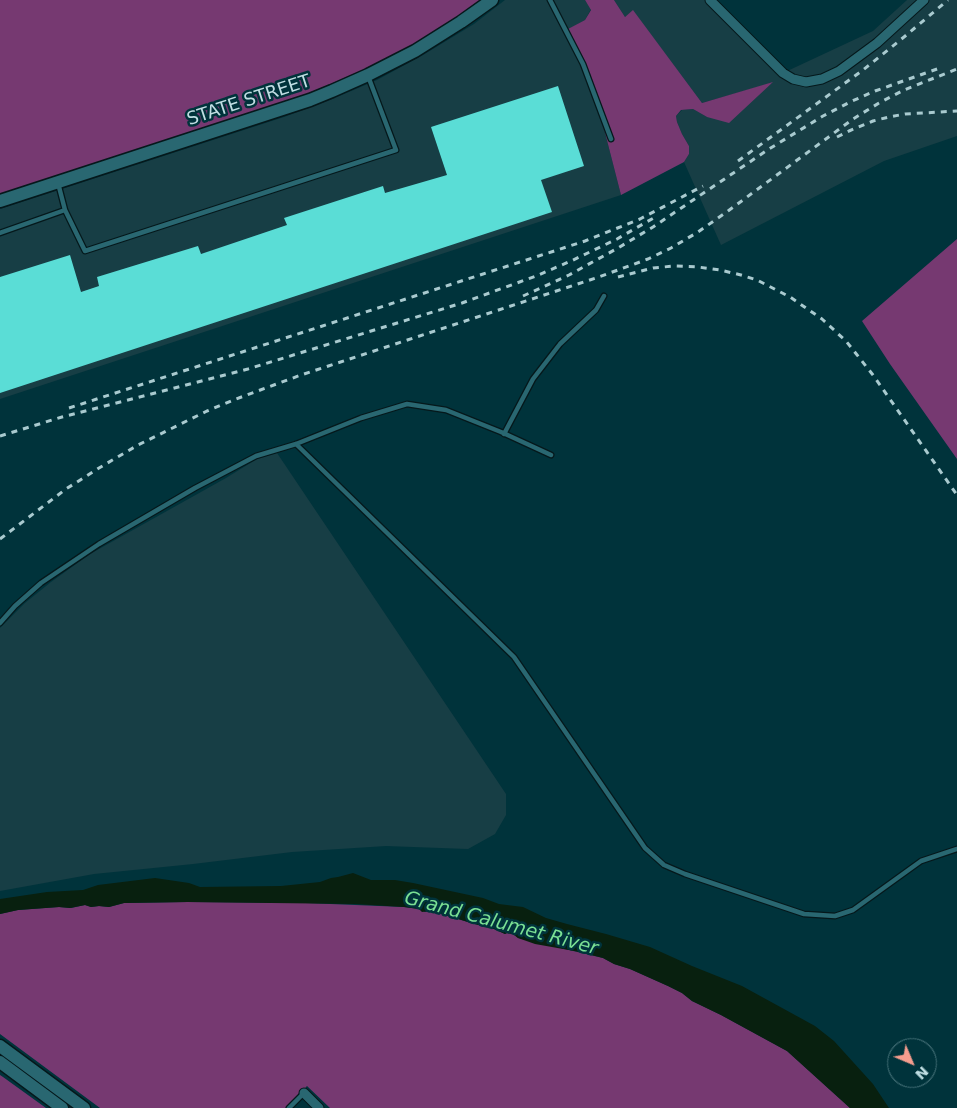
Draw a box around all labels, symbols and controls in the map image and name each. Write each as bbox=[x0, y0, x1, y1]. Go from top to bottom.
street label: STATE STREET bbox=[184, 71, 314, 131]
water label: Grand Calumet River bbox=[402, 887, 600, 961]
north arrow bbox=[887, 1038, 937, 1088]
text: N bbox=[912, 1063, 932, 1083]

